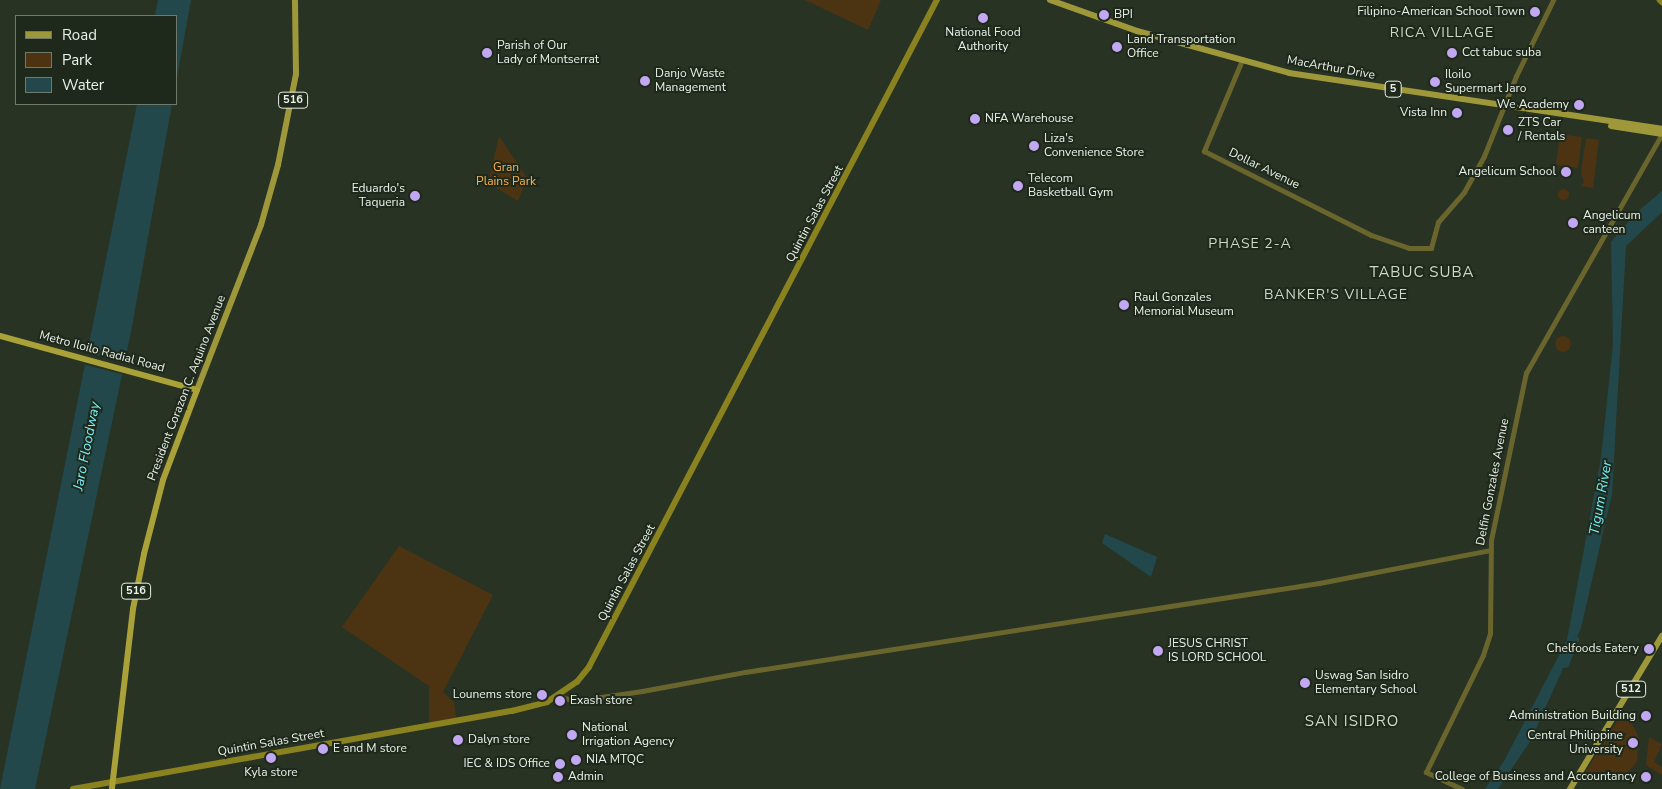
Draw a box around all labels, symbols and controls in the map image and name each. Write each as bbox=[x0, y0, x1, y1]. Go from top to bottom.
place label: Filipino-American School Town bbox=[1357, 5, 1525, 19]
marker: Filipino-American School Town bbox=[1529, 6, 1541, 18]
place label: BPI bbox=[1114, 8, 1133, 22]
marker: BPI bbox=[1098, 9, 1110, 21]
marker: National Food Authority bbox=[977, 12, 989, 24]
legend bbox=[15, 15, 178, 105]
text: Road bbox=[62, 25, 97, 45]
district label: RICA VILLAGE bbox=[1388, 25, 1496, 41]
place label: National Food Authority bbox=[945, 26, 1021, 54]
place label: Land Transportation Office bbox=[1127, 33, 1236, 61]
place label: Parish of Our Lady of Montserrat bbox=[497, 39, 599, 67]
marker: Land Transportation Office bbox=[1111, 41, 1123, 53]
place label: Cct tabuc suba bbox=[1462, 46, 1541, 60]
marker: Parish of Our Lady of Montserrat bbox=[481, 47, 493, 59]
marker: Cct tabuc suba bbox=[1446, 47, 1458, 59]
text: Park bbox=[62, 50, 92, 70]
street label: MacArthur Drive bbox=[1286, 53, 1376, 83]
place label: Danjo Waste Management bbox=[655, 67, 726, 95]
place label: Iloilo Supermart Jaro bbox=[1445, 68, 1526, 96]
text: Water bbox=[62, 75, 104, 95]
marker: Danjo Waste Management bbox=[639, 75, 651, 87]
marker: Iloilo Supermart Jaro bbox=[1429, 76, 1441, 88]
road number: 5 bbox=[1384, 80, 1402, 98]
road number: 516 bbox=[278, 92, 308, 108]
place label: We Academy bbox=[1497, 98, 1569, 112]
marker: We Academy bbox=[1573, 99, 1585, 111]
place label: Vista Inn bbox=[1400, 106, 1447, 120]
marker: Vista Inn bbox=[1451, 107, 1463, 119]
place label: NFA Warehouse bbox=[985, 112, 1073, 126]
marker: NFA Warehouse bbox=[969, 113, 981, 125]
place label: ZTS Car / Rentals bbox=[1518, 116, 1565, 144]
marker: ZTS Car / Rentals bbox=[1502, 124, 1514, 136]
place label: Liza's Convenience Store bbox=[1044, 132, 1144, 160]
marker: Liza's Convenience Store bbox=[1028, 140, 1040, 152]
street label: Dollar Avenue bbox=[1226, 146, 1302, 192]
park label: Gran Plains Park bbox=[476, 161, 536, 189]
street label: Quintin Salas Street bbox=[783, 163, 847, 265]
place label: Angelicum School bbox=[1458, 165, 1556, 179]
marker: Angelicum School bbox=[1560, 166, 1572, 178]
place label: Telecom Basketball Gym bbox=[1028, 172, 1113, 200]
marker: Telecom Basketball Gym bbox=[1012, 180, 1024, 192]
place label: Eduardo's Taqueria bbox=[352, 182, 405, 210]
marker: Eduardo's Taqueria bbox=[409, 190, 421, 202]
place label: Angelicum canteen bbox=[1583, 209, 1641, 237]
marker: Angelicum canteen bbox=[1567, 217, 1579, 229]
district label: PHASE 2-A bbox=[1207, 236, 1293, 252]
district label: TABUC SUBA bbox=[1368, 264, 1476, 282]
district label: BANKER'S VILLAGE bbox=[1262, 287, 1410, 303]
place label: Raul Gonzales Memorial Museum bbox=[1134, 291, 1234, 319]
street label: President Corazon C. Aquino Avenue bbox=[145, 293, 229, 483]
marker: Raul Gonzales Memorial Museum bbox=[1118, 299, 1130, 311]
street label: Metro Iloilo Radial Road bbox=[38, 328, 166, 376]
water label: Jaro Floodway bbox=[70, 400, 104, 492]
street label: Delfin Gonzales Avenue bbox=[1474, 417, 1512, 547]
water label: Tigum River bbox=[1586, 459, 1616, 537]
street label: Quintin Salas Street bbox=[595, 522, 659, 624]
road number: 516 bbox=[121, 582, 151, 600]
place label: JESUS CHRIST IS LORD SCHOOL bbox=[1168, 637, 1266, 665]
place label: Chelfoods Eatery bbox=[1547, 642, 1639, 656]
marker: Chelfoods Eatery bbox=[1643, 643, 1655, 655]
marker: JESUS CHRIST IS LORD SCHOOL bbox=[1152, 645, 1164, 657]
place label: Uswag San Isidro Elementary School bbox=[1315, 669, 1416, 697]
marker: Uswag San Isidro Elementary School bbox=[1299, 677, 1311, 689]
road number: 512 bbox=[1616, 681, 1646, 698]
place label: Lounems store bbox=[453, 688, 532, 702]
marker: Lounems store bbox=[536, 689, 548, 701]
place label: Exash store bbox=[570, 694, 632, 708]
marker: Exash store bbox=[554, 695, 566, 707]
place label: Administration Building bbox=[1509, 709, 1636, 723]
marker: Administration Building bbox=[1640, 710, 1652, 722]
district label: SAN ISIDRO bbox=[1303, 713, 1401, 731]
place label: National Irrigation Agency bbox=[582, 721, 674, 749]
street label: Quintin Salas Street bbox=[217, 727, 325, 759]
marker: National Irrigation Agency bbox=[566, 729, 578, 741]
place label: Central Philippine University bbox=[1527, 729, 1623, 757]
place label: Dalyn store bbox=[468, 733, 530, 747]
marker: Dalyn store bbox=[452, 734, 464, 746]
marker: Central Philippine University bbox=[1627, 737, 1639, 749]
place label: E and M store bbox=[333, 742, 407, 756]
marker: E and M store bbox=[317, 743, 329, 755]
marker: Kyla store bbox=[265, 752, 277, 764]
place label: NIA MTQC bbox=[586, 753, 644, 767]
marker: NIA MTQC bbox=[570, 754, 582, 766]
place label: IEC & IDS Office bbox=[463, 757, 550, 771]
marker: IEC & IDS Office bbox=[554, 758, 566, 770]
place label: Kyla store bbox=[244, 766, 298, 780]
place label: Admin bbox=[568, 770, 604, 784]
place label: College of Business and Accountancy bbox=[1435, 770, 1636, 784]
marker: Admin bbox=[552, 771, 564, 783]
marker: College of Business and Accountancy bbox=[1640, 771, 1652, 783]

